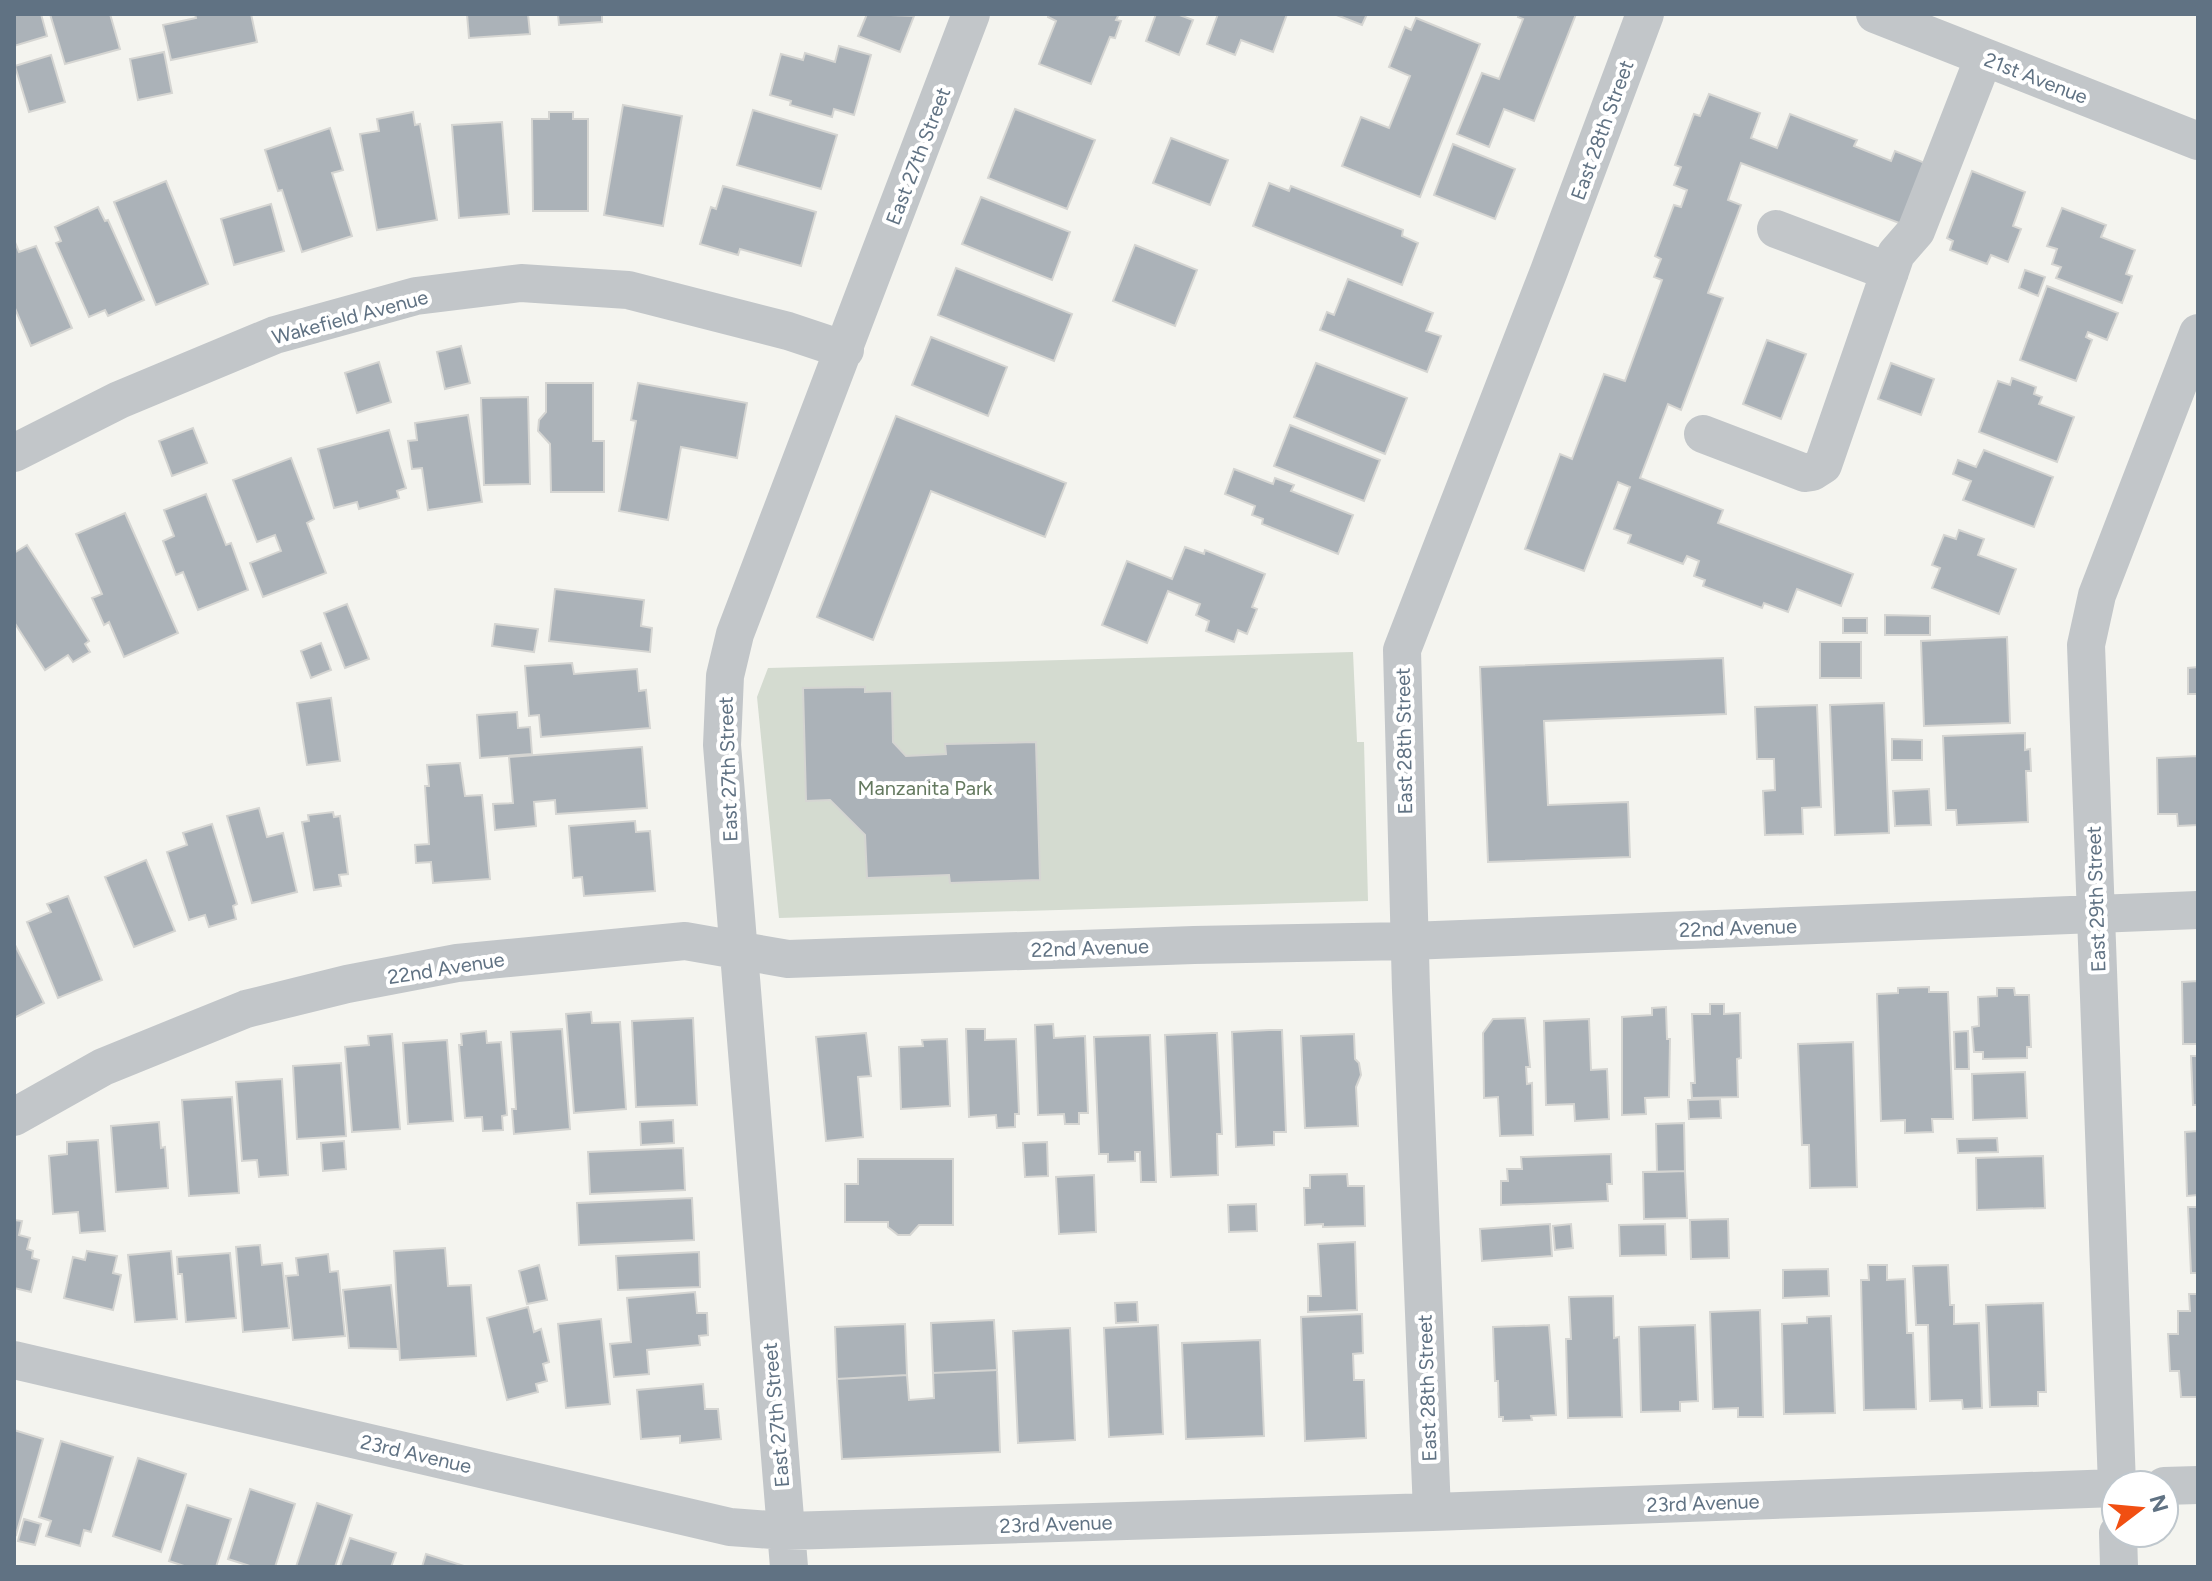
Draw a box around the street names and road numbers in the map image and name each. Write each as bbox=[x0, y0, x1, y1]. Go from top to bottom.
street label: 21st Avenue bbox=[1981, 47, 2091, 109]
street label: East 28th Street bbox=[1566, 57, 1638, 203]
street label: East 27th Street bbox=[881, 84, 955, 228]
street label: Wakefield Avenue bbox=[269, 285, 431, 349]
street label: East 28th Street bbox=[1391, 667, 1417, 815]
street label: East 27th Street bbox=[713, 696, 743, 842]
street label: East 29th Street bbox=[2081, 826, 2111, 972]
street label: 22nd Avenue bbox=[1679, 914, 1797, 942]
street label: 22nd Avenue bbox=[1031, 934, 1149, 962]
street label: 22nd Avenue bbox=[386, 947, 506, 989]
street label: East 28th Street bbox=[1412, 1314, 1442, 1462]
street label: East 27th Street bbox=[758, 1342, 794, 1488]
street label: 23rd Avenue bbox=[358, 1430, 474, 1478]
street label: 23rd Avenue bbox=[1646, 1489, 1760, 1517]
street label: 23rd Avenue bbox=[999, 1510, 1113, 1538]

